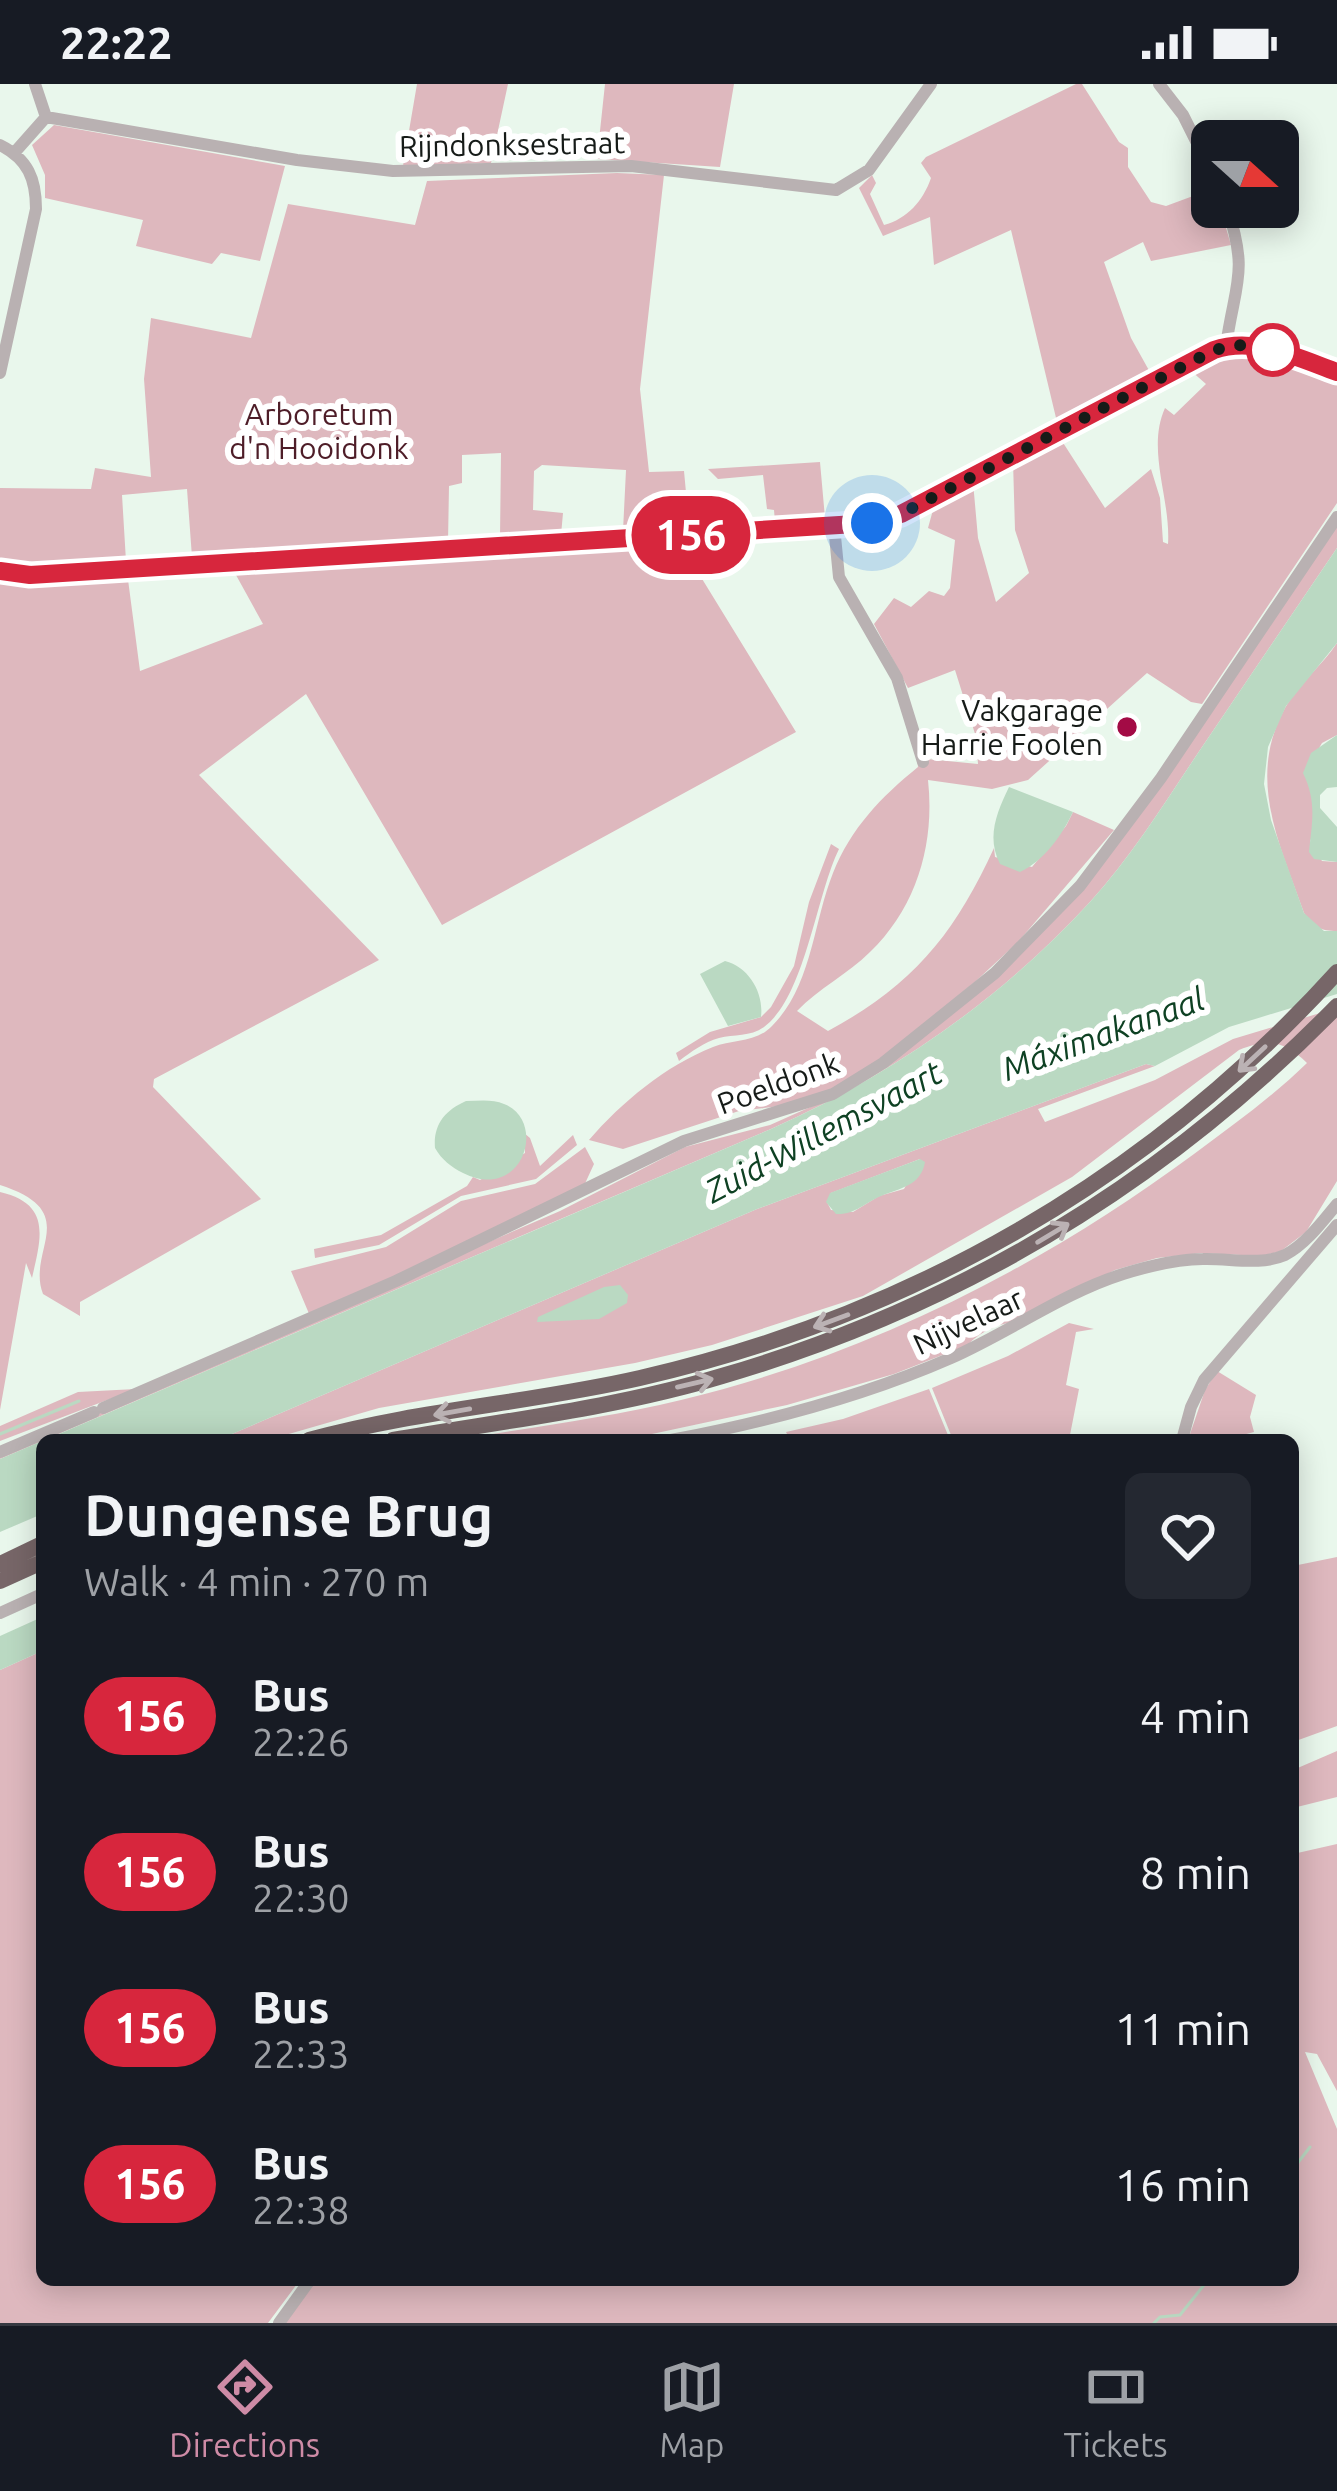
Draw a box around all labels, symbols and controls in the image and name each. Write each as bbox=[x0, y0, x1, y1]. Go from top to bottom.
text: 22:22 bbox=[60, 17, 173, 68]
north arrow bbox=[1191, 120, 1299, 228]
map controls bbox=[1191, 120, 1299, 228]
street label: Rijndonksestraat bbox=[399, 125, 626, 163]
unlabelled marker bbox=[1248, 325, 1298, 375]
park label: Arboretum d'n Hooidonk bbox=[229, 397, 409, 465]
your location bbox=[842, 493, 902, 553]
line badge: 156 bbox=[622, 496, 760, 574]
text: 156 bbox=[655, 511, 727, 558]
place label: Vakgarage Harrie Foolen bbox=[921, 693, 1103, 761]
marker: Vakgarage Harrie Foolen bbox=[1114, 714, 1140, 740]
water label: Máximakanaal bbox=[997, 979, 1209, 1087]
one-way arrow bbox=[1238, 1044, 1268, 1073]
street label: Poeldonk bbox=[713, 1045, 843, 1121]
water label: Zuid-Willemsvaart bbox=[697, 1052, 949, 1210]
one-way arrow bbox=[1035, 1221, 1069, 1245]
street label: Nijvelaar bbox=[908, 1281, 1029, 1361]
one-way arrow bbox=[813, 1312, 850, 1334]
one-way arrow bbox=[676, 1371, 714, 1393]
one-way arrow bbox=[434, 1401, 473, 1424]
button: heart bbox=[1125, 1473, 1251, 1599]
text: Dungense Brug bbox=[84, 1483, 493, 1547]
text: Walk · 4 min · 270 m bbox=[84, 1560, 429, 1603]
text: Bus bbox=[252, 1669, 329, 1720]
text: 4 min bbox=[1140, 1691, 1251, 1742]
text: 156 bbox=[114, 1692, 186, 1739]
text: 22:26 bbox=[252, 1720, 350, 1763]
text: Bus bbox=[252, 1825, 329, 1876]
text: 8 min bbox=[1140, 1847, 1251, 1898]
text: 156 bbox=[114, 1848, 186, 1895]
text: 22:30 bbox=[252, 1876, 350, 1919]
text: Bus bbox=[252, 1981, 329, 2032]
text: 11 min bbox=[1114, 2003, 1251, 2054]
text: 156 bbox=[114, 2004, 186, 2051]
text: 22:33 bbox=[252, 2032, 350, 2075]
text: Bus bbox=[252, 2137, 329, 2188]
text: 16 min bbox=[1114, 2159, 1251, 2210]
text: 156 bbox=[114, 2160, 186, 2207]
text: 22:38 bbox=[252, 2188, 350, 2231]
tab: Directions bbox=[169, 2354, 320, 2463]
tab: Map bbox=[659, 2354, 725, 2463]
tab: Tickets bbox=[1064, 2354, 1168, 2463]

